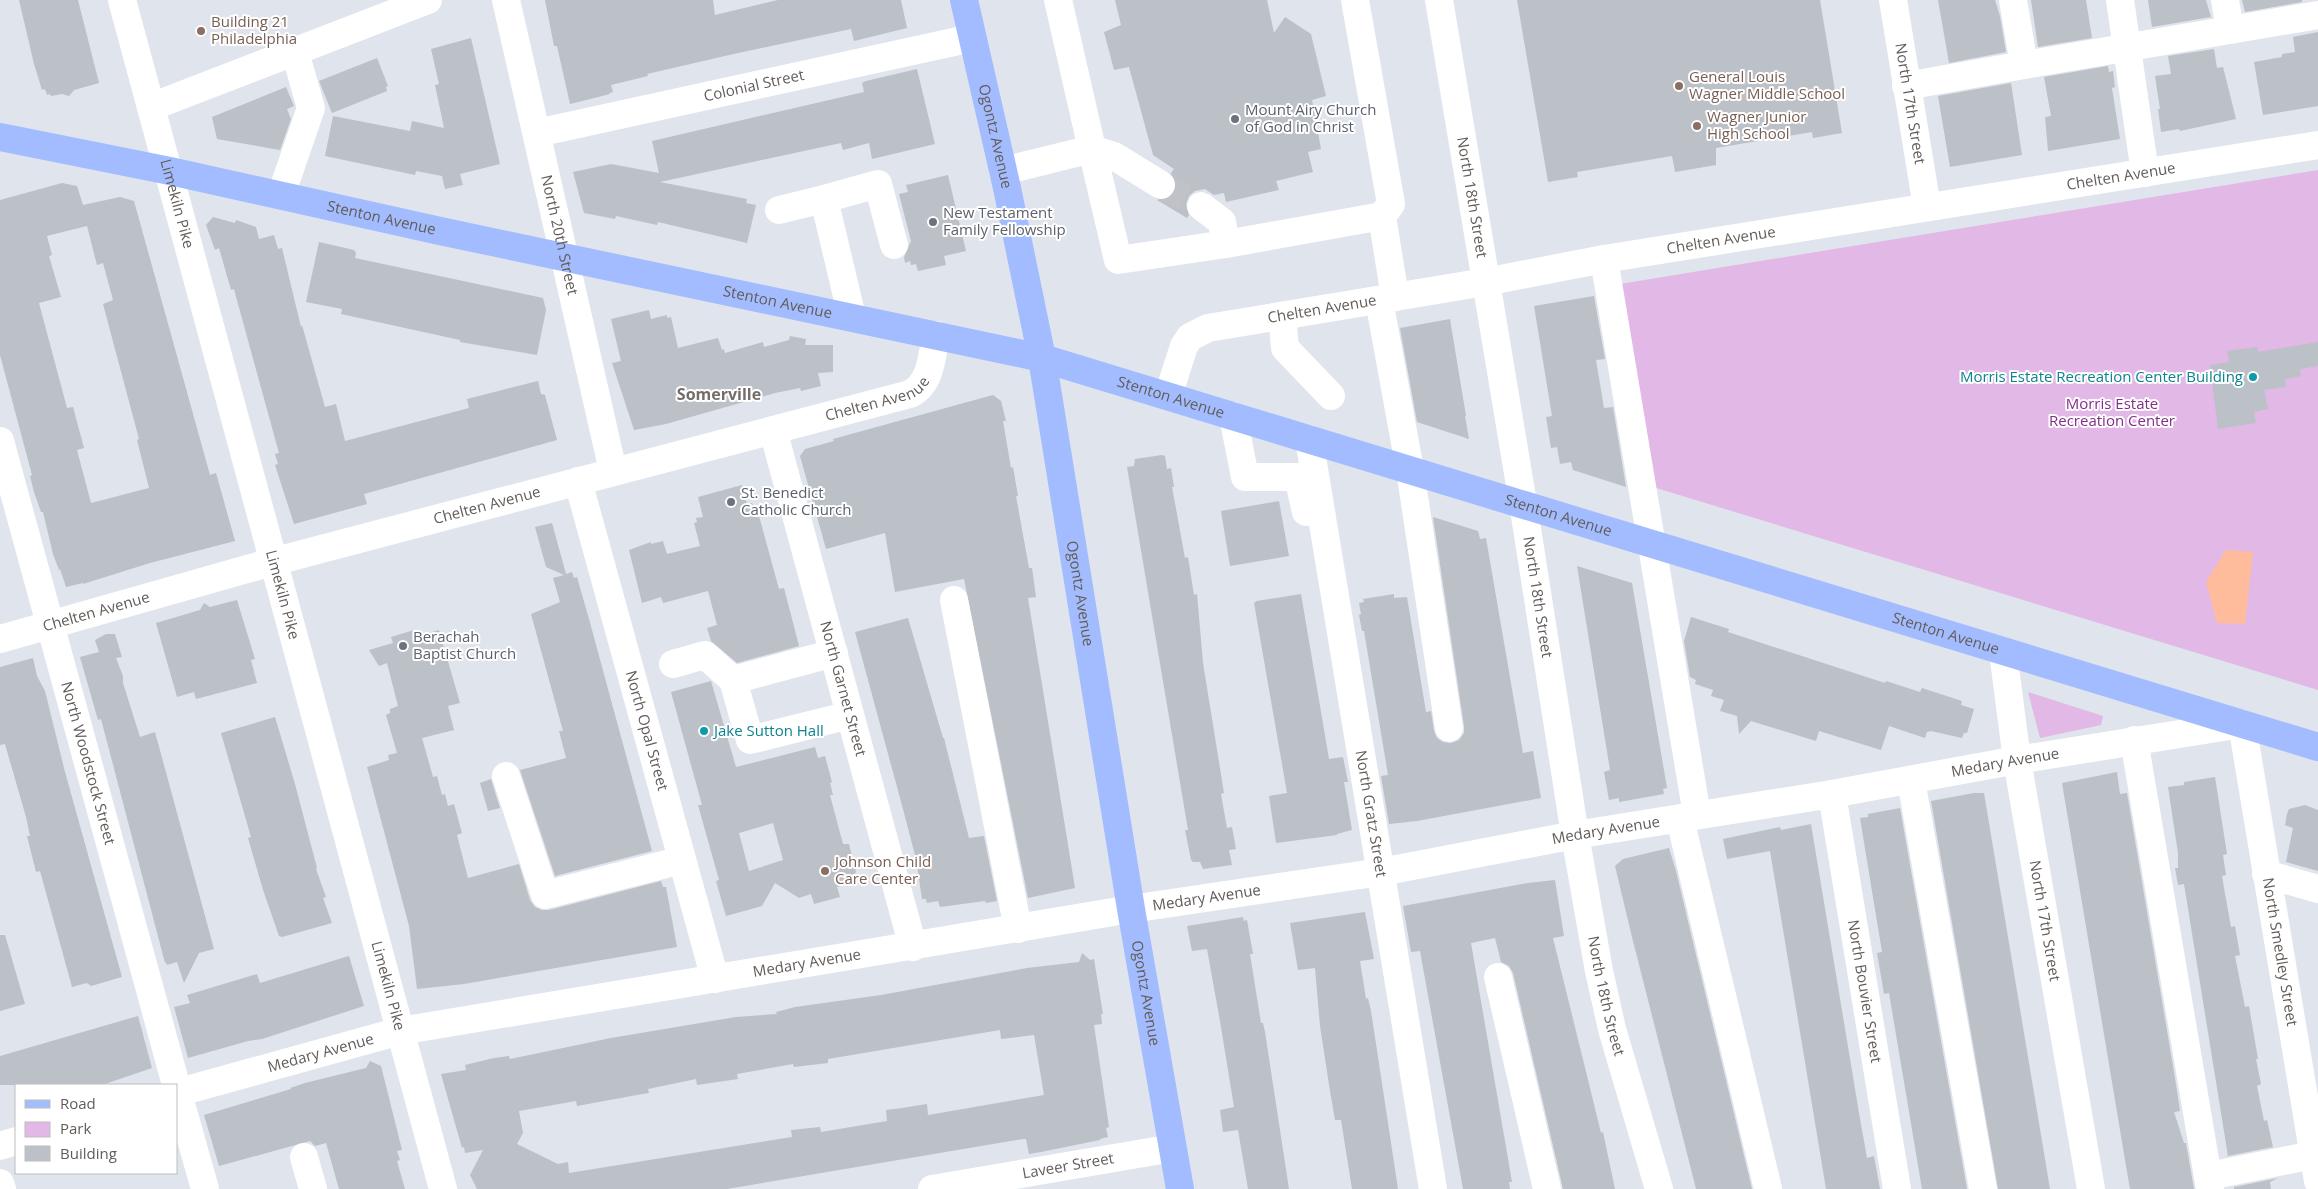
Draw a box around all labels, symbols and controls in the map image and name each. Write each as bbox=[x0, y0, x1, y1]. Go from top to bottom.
place label: Building 21 Philadelphia bbox=[211, 11, 297, 48]
marker: Building 21 Philadelphia bbox=[195, 25, 207, 37]
street label: North 17th Street bbox=[1891, 41, 1931, 166]
street label: Colonial Street bbox=[702, 64, 806, 105]
place label: General Louis Wagner Middle School bbox=[1689, 66, 1845, 103]
marker: General Louis Wagner Middle School bbox=[1673, 80, 1685, 92]
street label: Ogontz Avenue bbox=[975, 82, 1018, 190]
place label: Mount Airy Church of God in Christ bbox=[1245, 99, 1376, 136]
place label: Wagner Junior High School bbox=[1707, 106, 1806, 143]
marker: Mount Airy Church of God in Christ bbox=[1229, 113, 1241, 125]
marker: Wagner Junior High School bbox=[1691, 120, 1703, 132]
street label: North 18th Street bbox=[1453, 135, 1493, 259]
street label: Limekiln Pike bbox=[156, 157, 200, 250]
street label: Chelten Avenue bbox=[2065, 157, 2177, 194]
street label: North 20th Street bbox=[537, 173, 584, 297]
street label: Stenton Avenue bbox=[325, 195, 438, 239]
place label: New Testament Family Fellowship bbox=[943, 202, 1066, 239]
marker: New Testament Family Fellowship bbox=[927, 216, 939, 228]
street label: Chelten Avenue bbox=[1665, 221, 1777, 258]
street label: Stenton Avenue bbox=[721, 280, 834, 322]
street label: Chelten Avenue bbox=[1266, 289, 1378, 327]
place label: Morris Estate Recreation Center Building bbox=[1960, 366, 2243, 386]
street label: Stenton Avenue bbox=[1115, 371, 1227, 422]
marker: Morris Estate Recreation Center Building bbox=[2247, 371, 2259, 383]
street label: Chelten Avenue bbox=[823, 372, 933, 425]
district label: Somerville bbox=[677, 383, 761, 405]
park label: Morris Estate Recreation Center bbox=[2049, 393, 2175, 430]
street label: Chelten Avenue bbox=[431, 481, 542, 528]
place label: St. Benedict Catholic Church bbox=[741, 482, 851, 519]
street label: Stenton Avenue bbox=[1503, 489, 1615, 540]
marker: St. Benedict Catholic Church bbox=[725, 496, 737, 508]
street label: North 18th Street bbox=[1519, 535, 1558, 659]
street label: Ogontz Avenue bbox=[1063, 539, 1099, 648]
street label: Limekiln Pike bbox=[262, 548, 305, 641]
street label: Chelten Avenue bbox=[40, 586, 152, 635]
street label: Stenton Avenue bbox=[1890, 607, 2002, 658]
street label: North Garnet Street bbox=[816, 619, 872, 758]
place label: Berachah Baptist Church bbox=[413, 626, 516, 663]
marker: Berachah Baptist Church bbox=[397, 640, 409, 652]
street label: North Opal Street bbox=[622, 668, 674, 793]
street label: North Woodstock Street bbox=[57, 679, 121, 847]
place label: Jake Sutton Hall bbox=[712, 720, 824, 740]
marker: Jake Sutton Hall bbox=[698, 725, 710, 737]
street label: Medary Avenue bbox=[1949, 742, 2060, 781]
street label: North Gratz Street bbox=[1352, 749, 1392, 879]
street label: Medary Avenue bbox=[1550, 811, 1661, 848]
place label: Johnson Child Care Center bbox=[833, 851, 931, 888]
street label: North 17th Street bbox=[2025, 858, 2066, 983]
marker: Johnson Child Care Center bbox=[819, 865, 831, 877]
street label: North Smedley Street bbox=[2259, 876, 2303, 1028]
street label: Medary Avenue bbox=[1151, 879, 1262, 915]
street label: North Bouvier Street bbox=[1844, 918, 1887, 1064]
street label: North 18th Street bbox=[1584, 934, 1630, 1058]
street label: Limekiln Pike bbox=[367, 939, 411, 1032]
street label: Ogontz Avenue bbox=[1128, 939, 1166, 1047]
street label: Medary Avenue bbox=[751, 943, 862, 981]
street label: Medary Avenue bbox=[265, 1028, 376, 1076]
legend bbox=[15, 1084, 178, 1174]
text: Road bbox=[60, 1093, 96, 1113]
text: Park bbox=[60, 1118, 91, 1138]
text: Building bbox=[60, 1143, 117, 1163]
street label: Laveer Street bbox=[1021, 1147, 1115, 1182]

